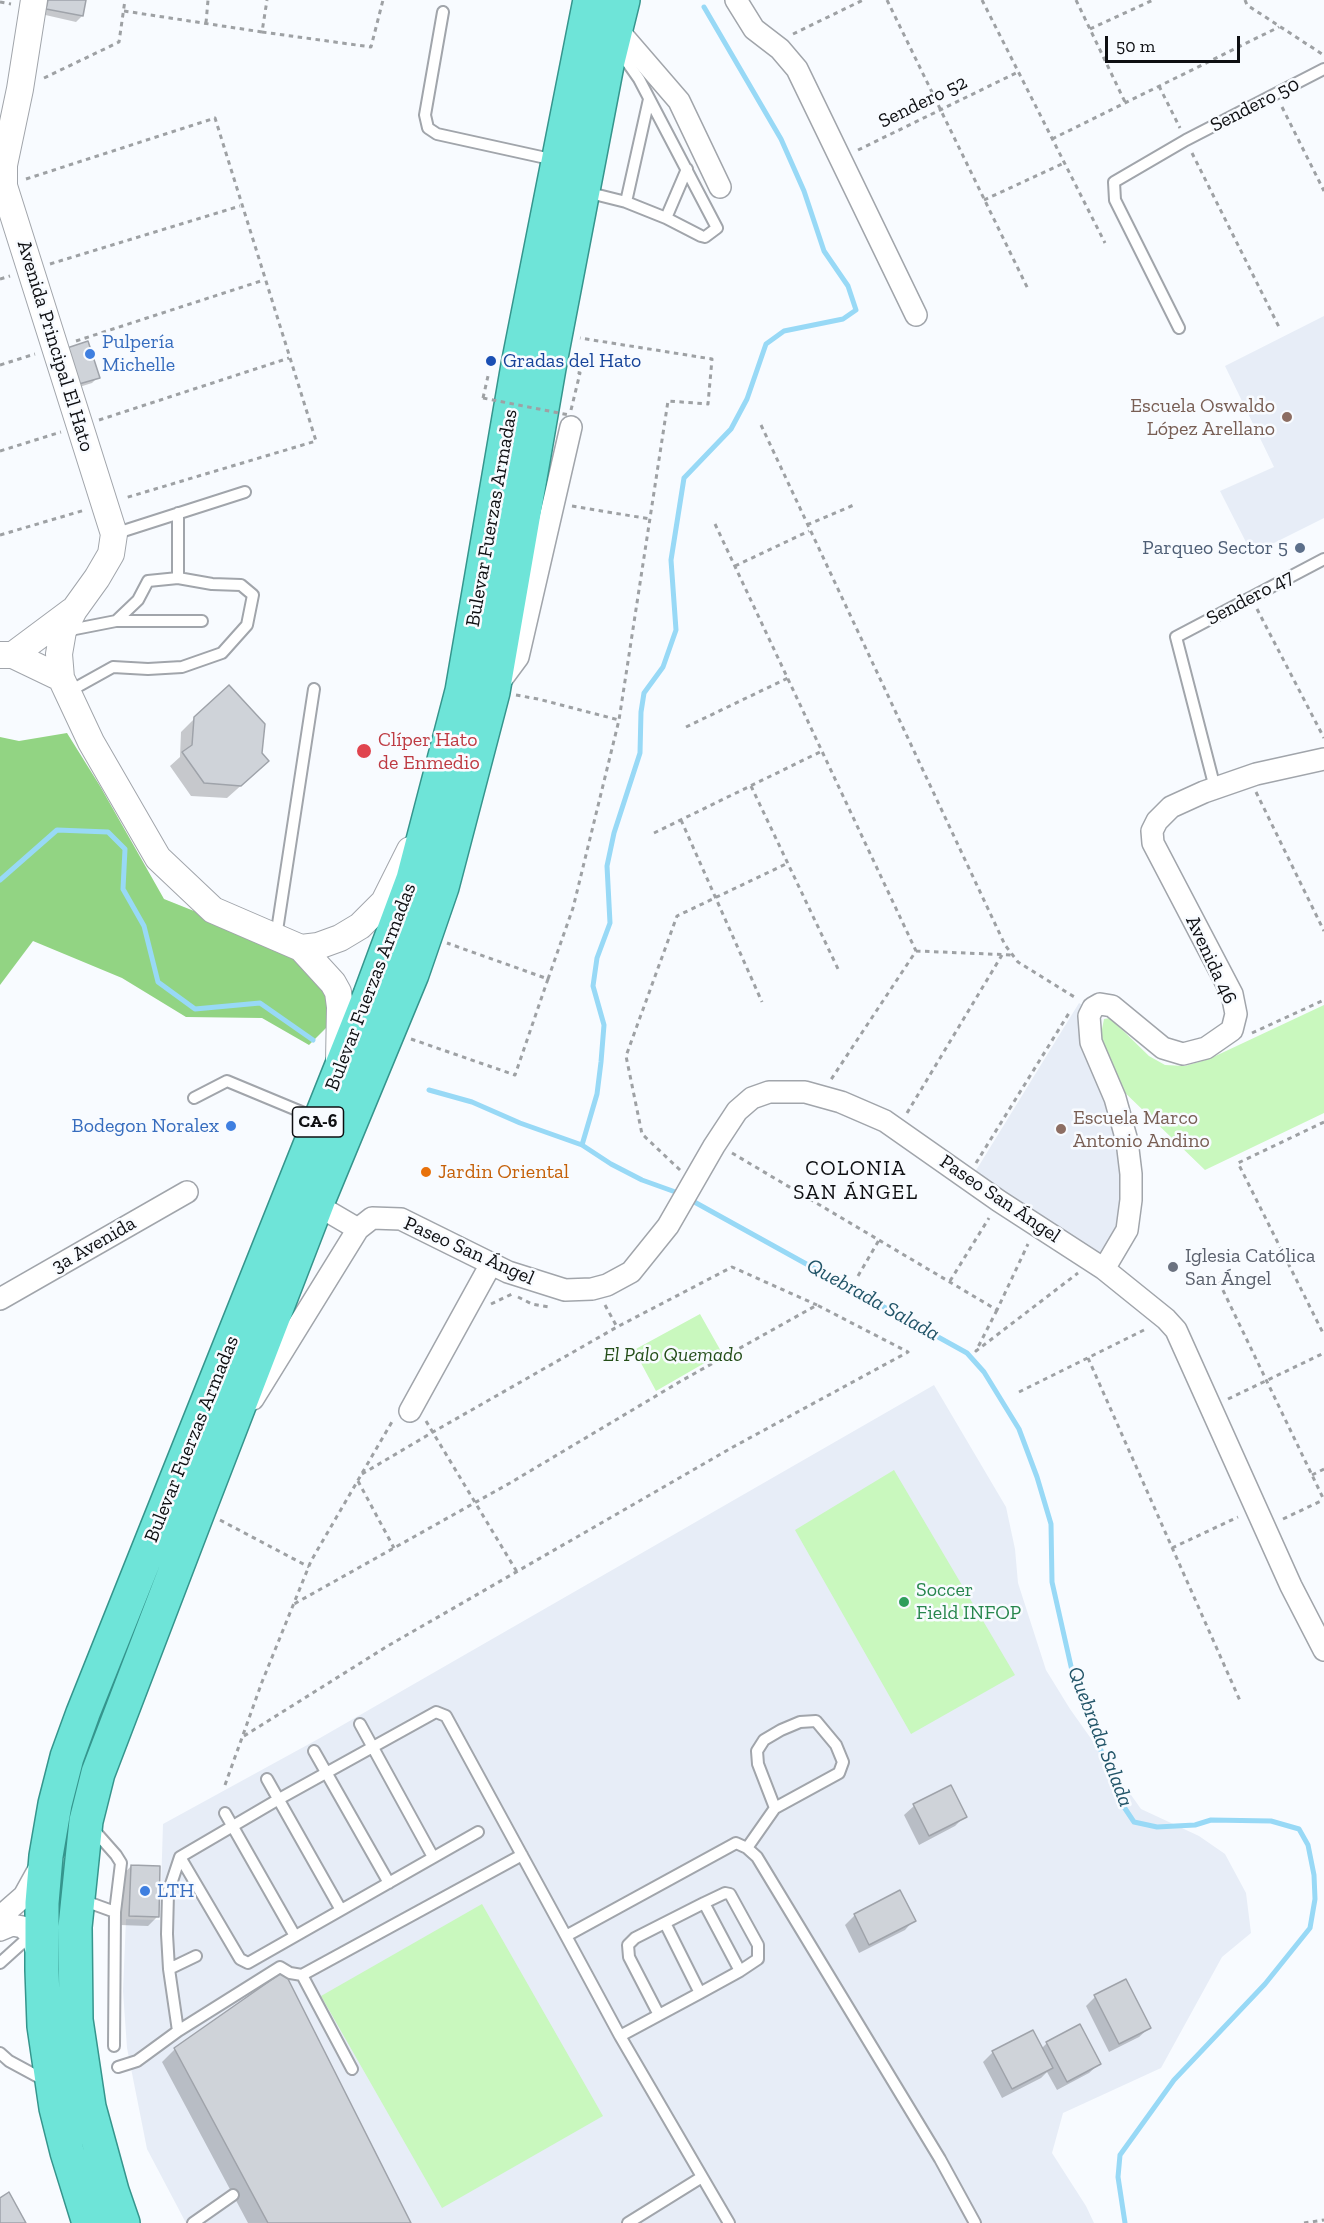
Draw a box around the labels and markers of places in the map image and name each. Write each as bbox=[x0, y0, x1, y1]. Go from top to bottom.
place label: Pulpería Michelle bbox=[102, 330, 175, 377]
marker: Pulpería Michelle bbox=[83, 347, 97, 361]
place label: Gradas del Hato bbox=[503, 349, 641, 373]
marker: Gradas del Hato bbox=[484, 354, 498, 368]
place label: Escuela Oswaldo López Arellano bbox=[1130, 394, 1275, 441]
marker: Escuela Oswaldo López Arellano bbox=[1280, 410, 1294, 424]
place label: Parqueo Sector 5 bbox=[1142, 536, 1288, 560]
marker: Parqueo Sector 5 bbox=[1293, 541, 1307, 555]
place label: Clíper Hato de Enmedio bbox=[378, 728, 480, 775]
marker: Clíper Hato de Enmedio bbox=[355, 742, 373, 760]
place label: Escuela Marco Antonio Andino bbox=[1073, 1106, 1210, 1153]
place label: Bodegon Noralex bbox=[72, 1114, 219, 1138]
marker: Bodegon Noralex bbox=[224, 1119, 238, 1133]
marker: Escuela Marco Antonio Andino bbox=[1054, 1122, 1068, 1136]
place label: Jardin Oriental bbox=[438, 1160, 569, 1184]
marker: Jardin Oriental bbox=[419, 1165, 433, 1179]
place label: Iglesia Católica San Ángel bbox=[1185, 1244, 1315, 1291]
marker: Iglesia Católica San Ángel bbox=[1166, 1260, 1180, 1274]
place label: Soccer Field INFOP bbox=[916, 1578, 1021, 1625]
marker: Soccer Field INFOP bbox=[897, 1595, 911, 1609]
place label: LTH bbox=[157, 1879, 194, 1903]
marker: LTH bbox=[138, 1884, 152, 1898]

